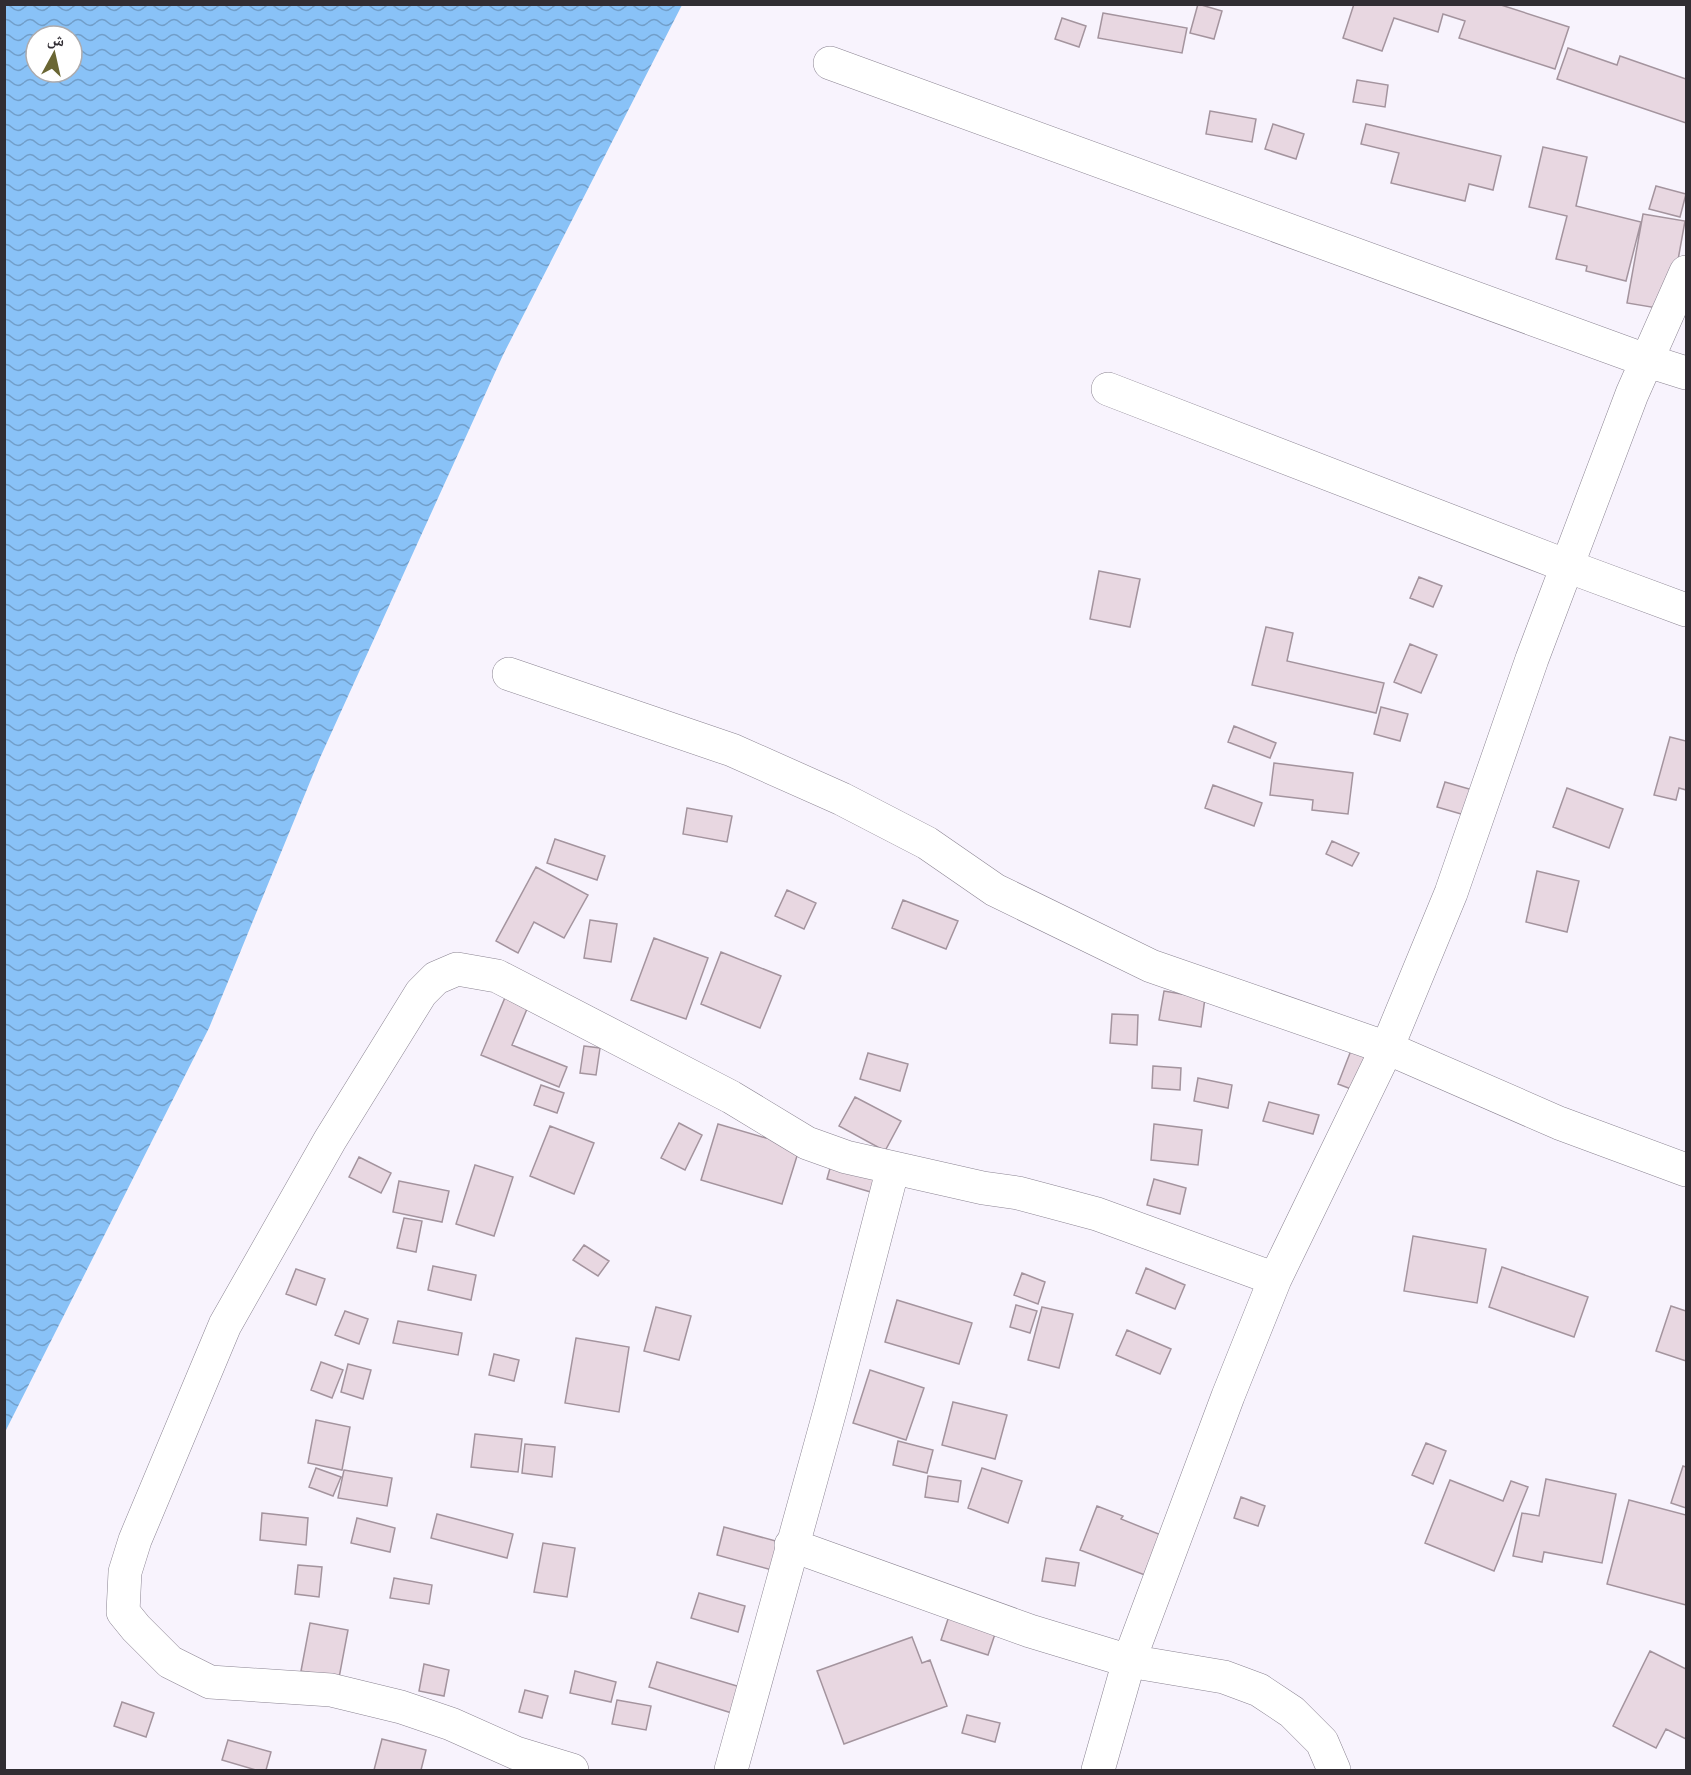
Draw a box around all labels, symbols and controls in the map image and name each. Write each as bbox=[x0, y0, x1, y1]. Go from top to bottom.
north arrow bbox=[24, 24, 84, 84]
text: ش bbox=[46, 28, 66, 52]

